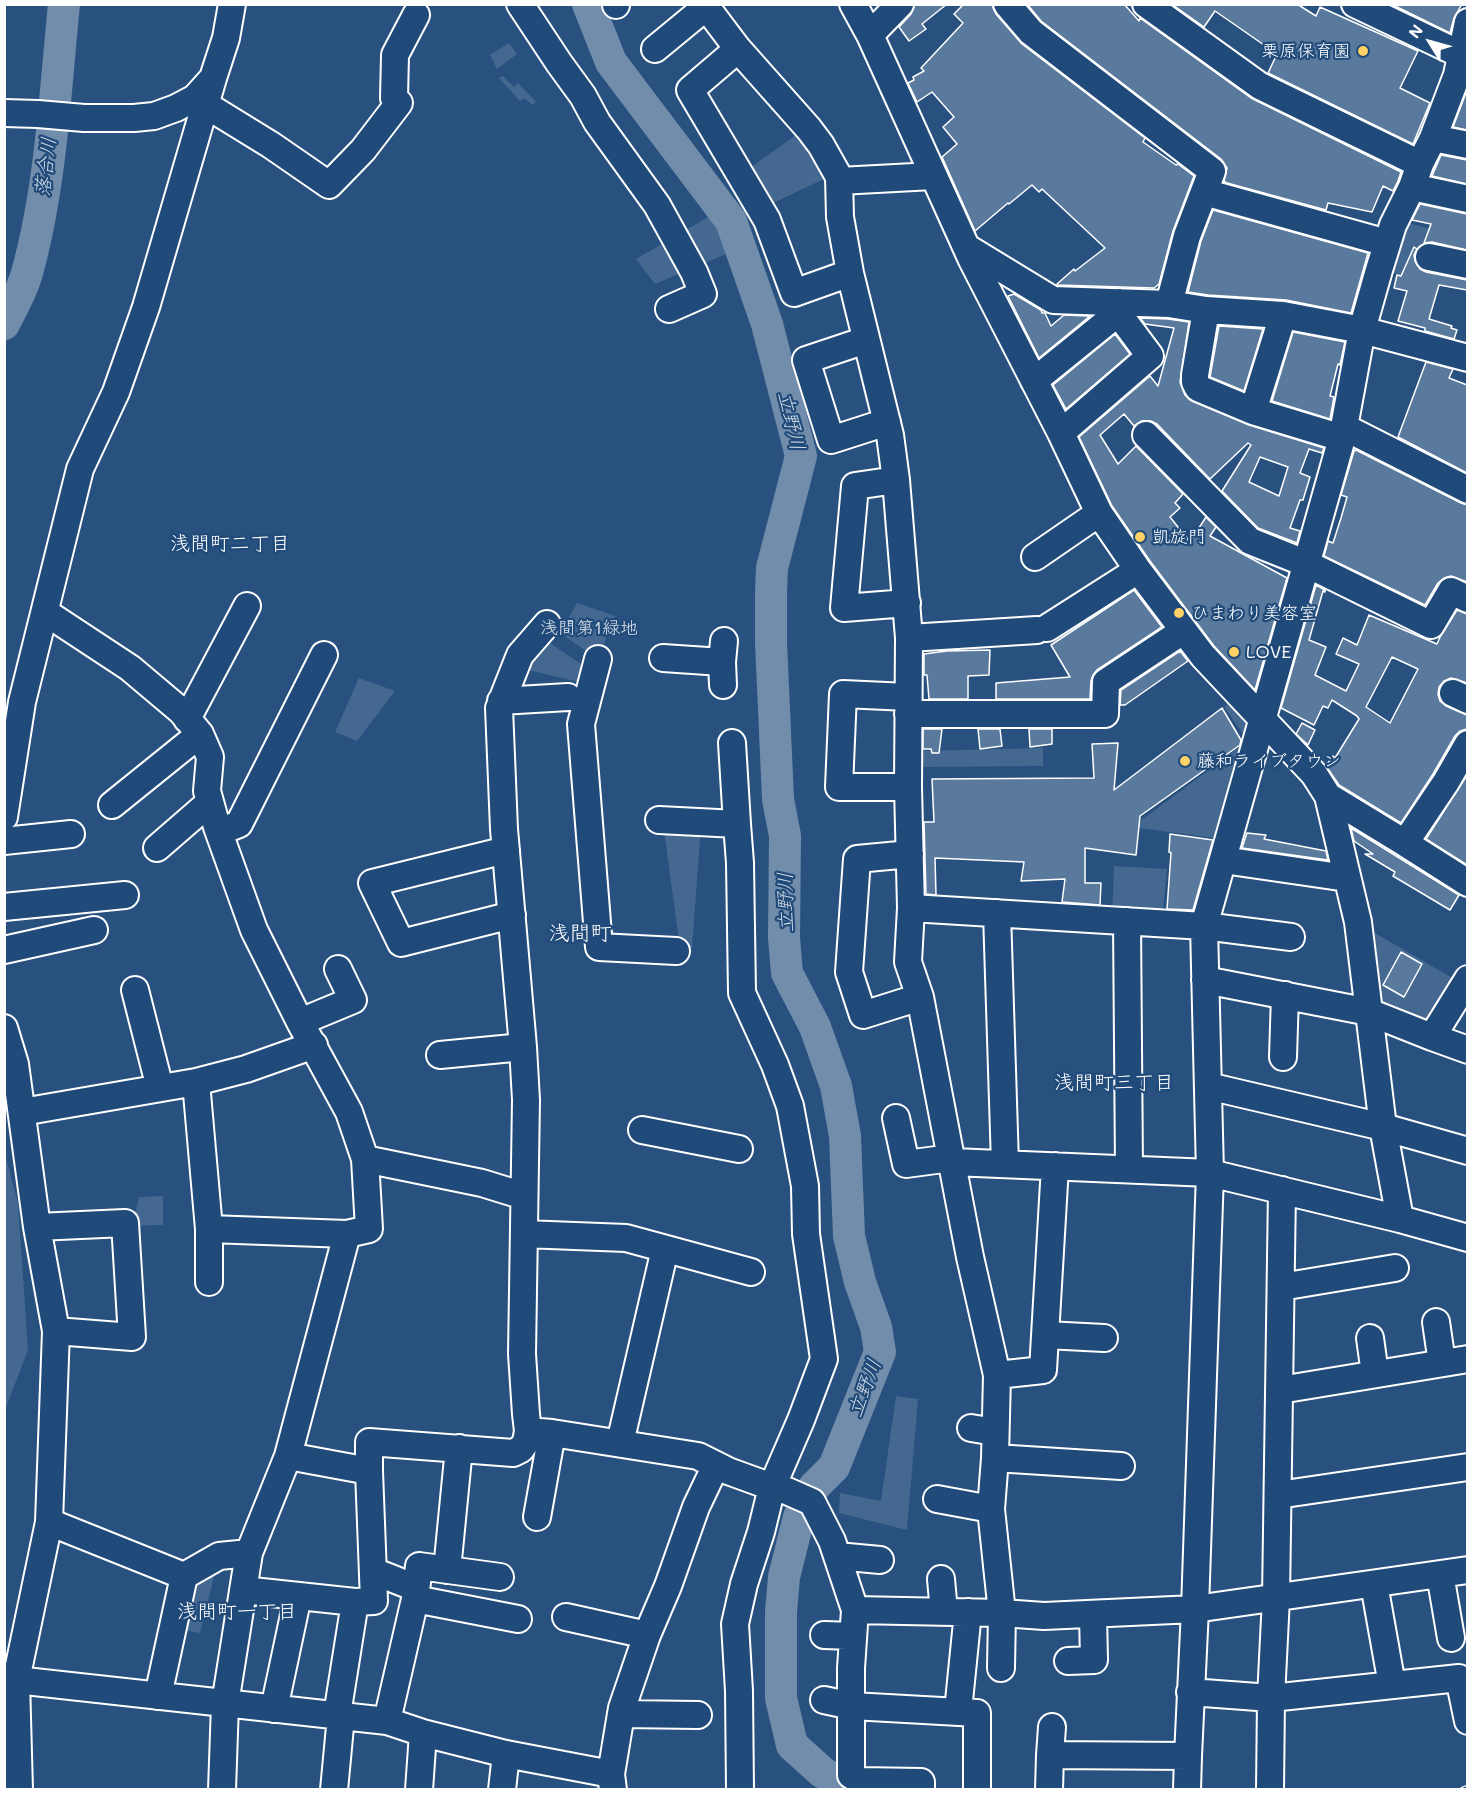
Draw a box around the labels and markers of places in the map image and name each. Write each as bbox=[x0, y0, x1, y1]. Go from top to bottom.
place label: 栗原保育園 bbox=[1261, 40, 1351, 62]
marker: 栗原保育園 bbox=[1356, 44, 1370, 58]
place label: 凱旋門 bbox=[1152, 526, 1206, 548]
marker: 凱旋門 bbox=[1133, 530, 1147, 544]
place label: ひまわり美容室 bbox=[1191, 602, 1317, 624]
marker: ひまわり美容室 bbox=[1172, 606, 1186, 620]
place label: LOVE bbox=[1246, 641, 1292, 663]
marker: LOVE bbox=[1227, 645, 1241, 659]
place label: 藤和ライブタウン bbox=[1197, 750, 1341, 772]
marker: 藤和ライブタウン bbox=[1178, 754, 1192, 768]

